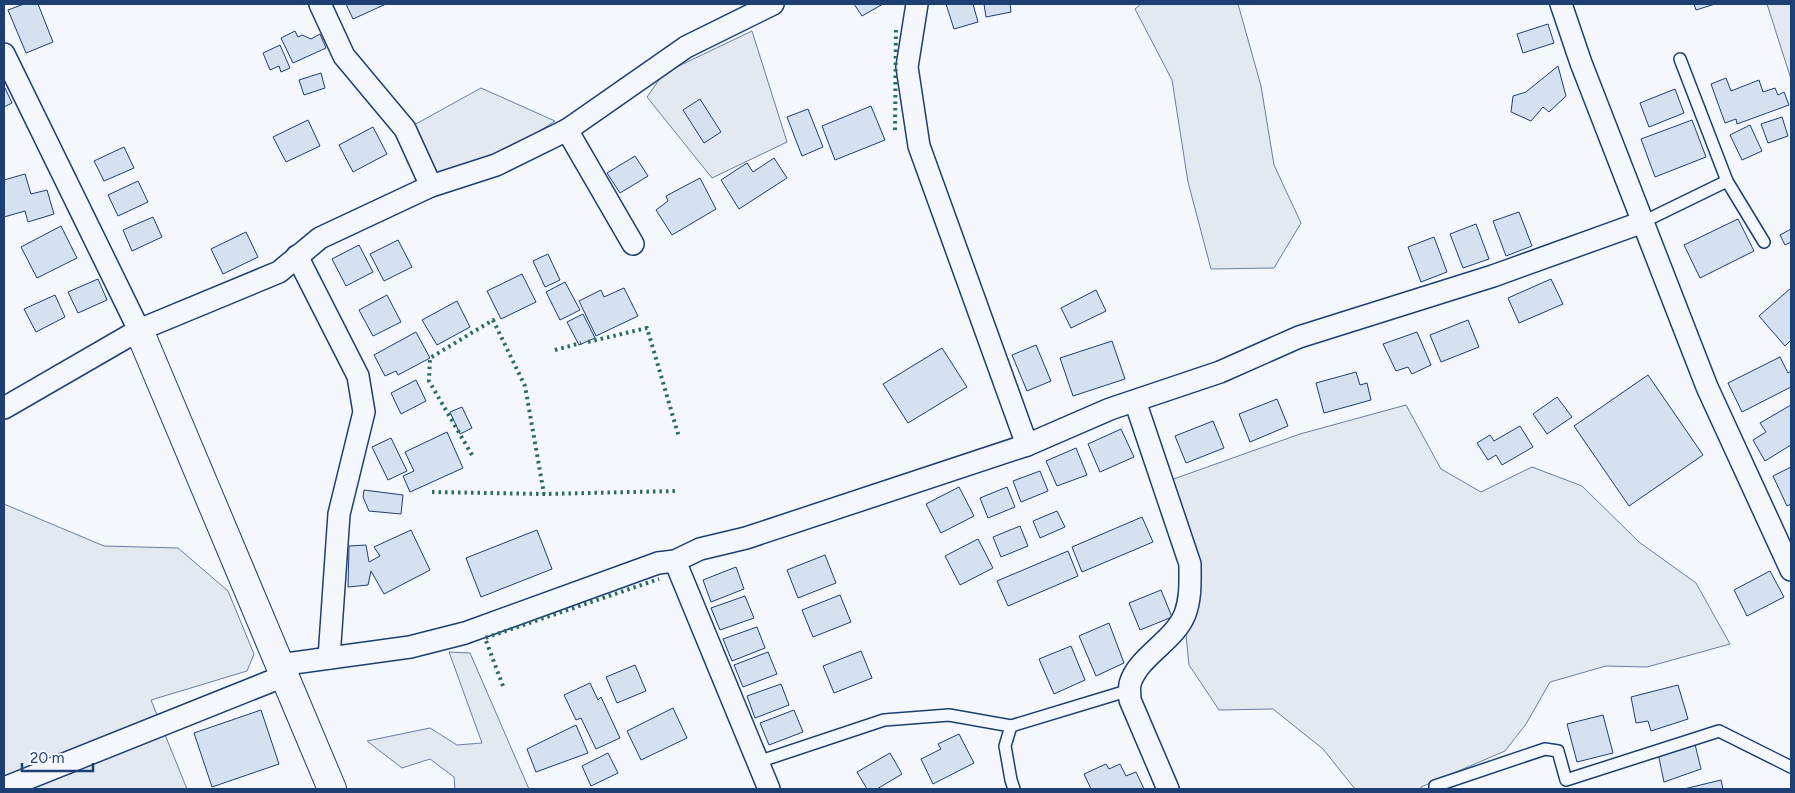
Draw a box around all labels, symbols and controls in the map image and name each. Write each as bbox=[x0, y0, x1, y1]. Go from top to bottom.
scale bar bbox=[22, 740, 94, 772]
text: 20 m bbox=[30, 749, 64, 767]

